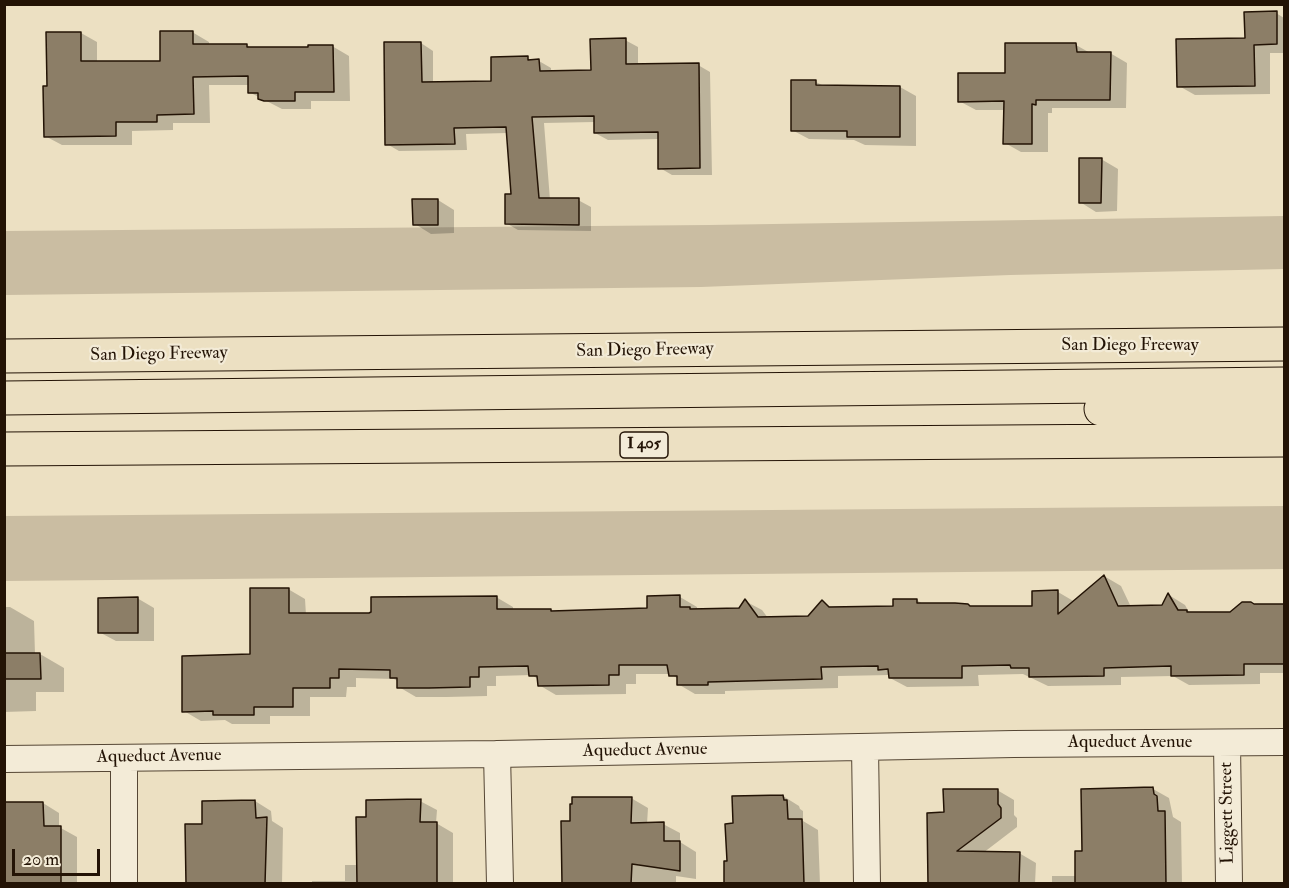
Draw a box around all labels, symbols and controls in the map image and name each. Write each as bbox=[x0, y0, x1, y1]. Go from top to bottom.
street label: San Diego Freeway bbox=[1061, 335, 1199, 357]
street label: San Diego Freeway bbox=[576, 339, 714, 363]
street label: San Diego Freeway bbox=[90, 343, 228, 367]
road number: I 405 bbox=[620, 432, 668, 458]
street label: Aqueduct Avenue bbox=[1068, 732, 1192, 754]
street label: Aqueduct Avenue bbox=[582, 739, 708, 763]
street label: Aqueduct Avenue bbox=[96, 745, 222, 769]
street label: Liggett Street bbox=[1216, 762, 1240, 864]
scale bar bbox=[15, 837, 104, 875]
text: 20 m bbox=[23, 848, 59, 871]

